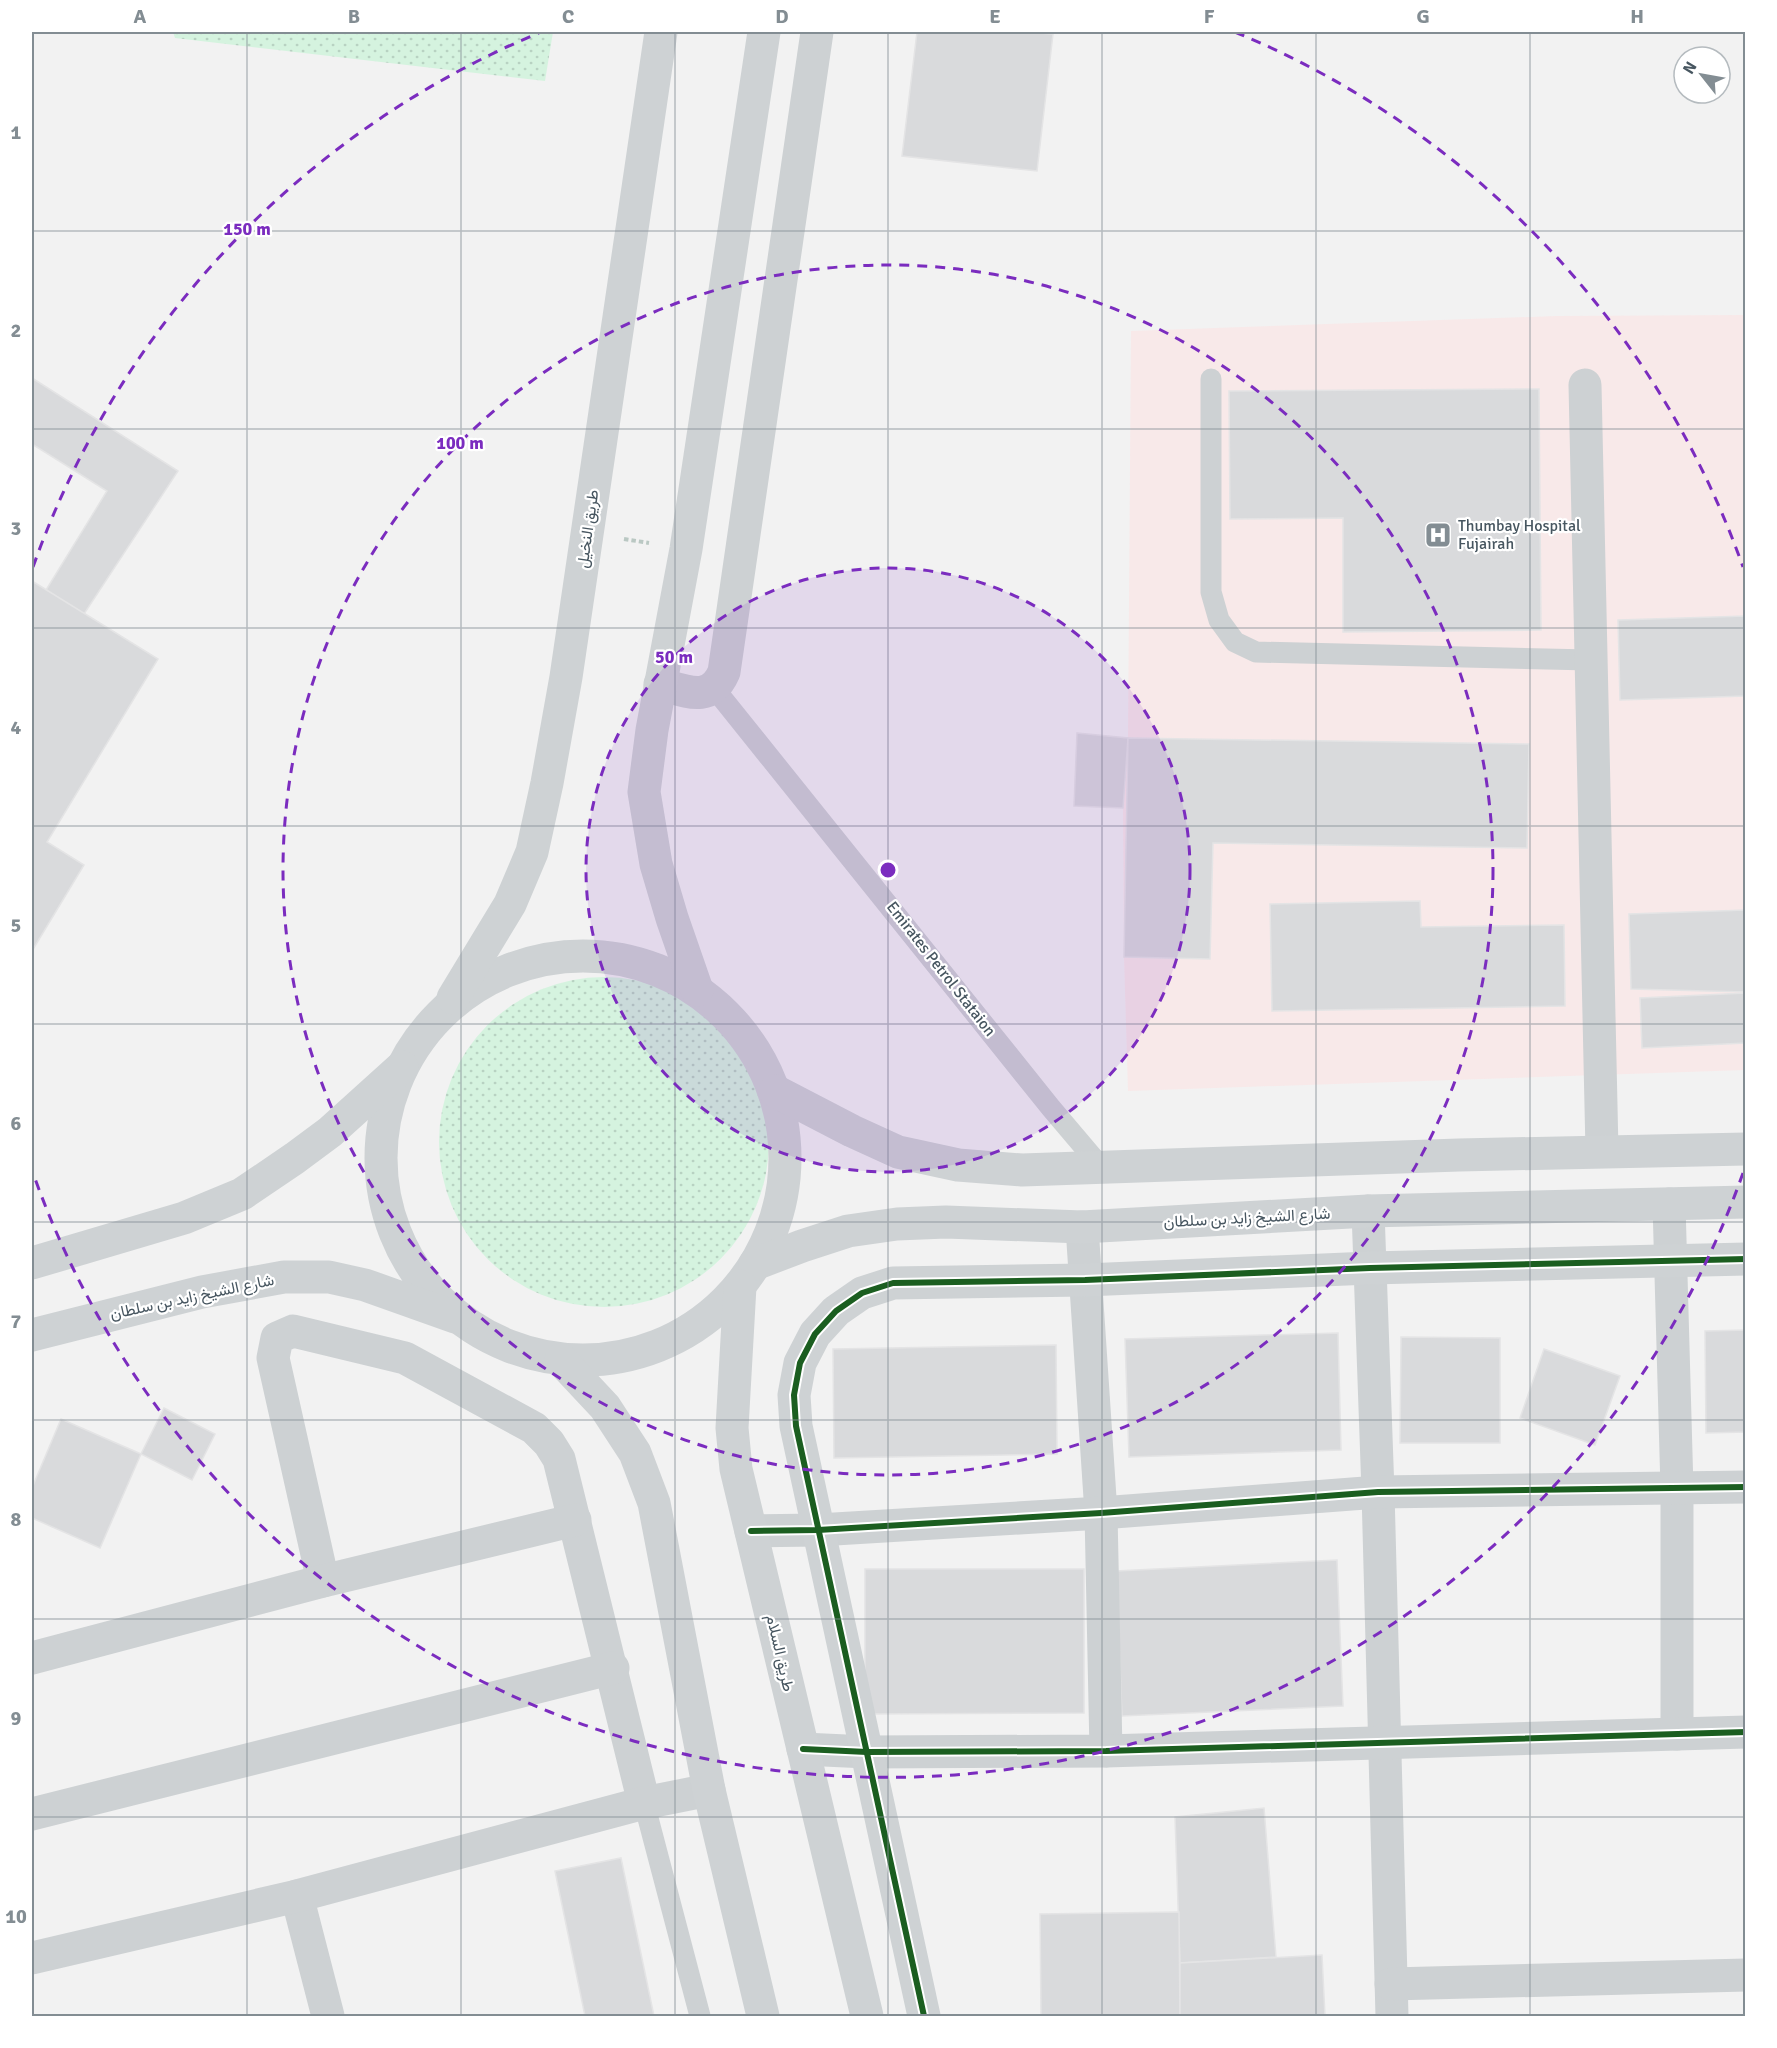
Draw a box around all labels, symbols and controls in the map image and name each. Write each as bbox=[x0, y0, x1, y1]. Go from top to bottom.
text: A bbox=[134, 4, 147, 29]
text: B bbox=[348, 4, 360, 29]
text: C bbox=[562, 4, 574, 29]
text: D bbox=[775, 4, 789, 29]
text: E bbox=[989, 4, 1001, 29]
text: F bbox=[1204, 4, 1215, 29]
text: G bbox=[1416, 4, 1430, 29]
text: H bbox=[1630, 4, 1644, 29]
north arrow bbox=[1672, 45, 1732, 105]
text: N bbox=[1679, 58, 1701, 78]
text: 1 bbox=[11, 120, 22, 145]
text: 150 m bbox=[223, 218, 271, 240]
text: 2 bbox=[11, 318, 21, 343]
text: 100 m bbox=[436, 432, 484, 454]
street label: طريق النخيل bbox=[573, 488, 603, 570]
text: 3 bbox=[11, 516, 21, 541]
place label: Thumbay Hospital Fujairah bbox=[1458, 516, 1581, 554]
hospital icon: Thumbay Hospital Fujairah bbox=[1423, 520, 1453, 550]
text: 50 m bbox=[655, 646, 693, 668]
text: 4 bbox=[11, 715, 22, 740]
centre of rings bbox=[878, 860, 898, 880]
street label: Emirates Petrol Stataion bbox=[882, 898, 1000, 1040]
text: 5 bbox=[11, 913, 21, 938]
text: 6 bbox=[11, 1111, 22, 1136]
street label: شارع الشيخ زايد بن سلطان bbox=[1163, 1204, 1331, 1233]
street label: شارع الشيخ زايد بن سلطان bbox=[108, 1270, 276, 1325]
text: 7 bbox=[11, 1309, 22, 1334]
text: 8 bbox=[11, 1507, 22, 1532]
street label: طريق السلام bbox=[761, 1613, 799, 1693]
text: 9 bbox=[11, 1706, 22, 1731]
text: 10 bbox=[5, 1904, 27, 1929]

